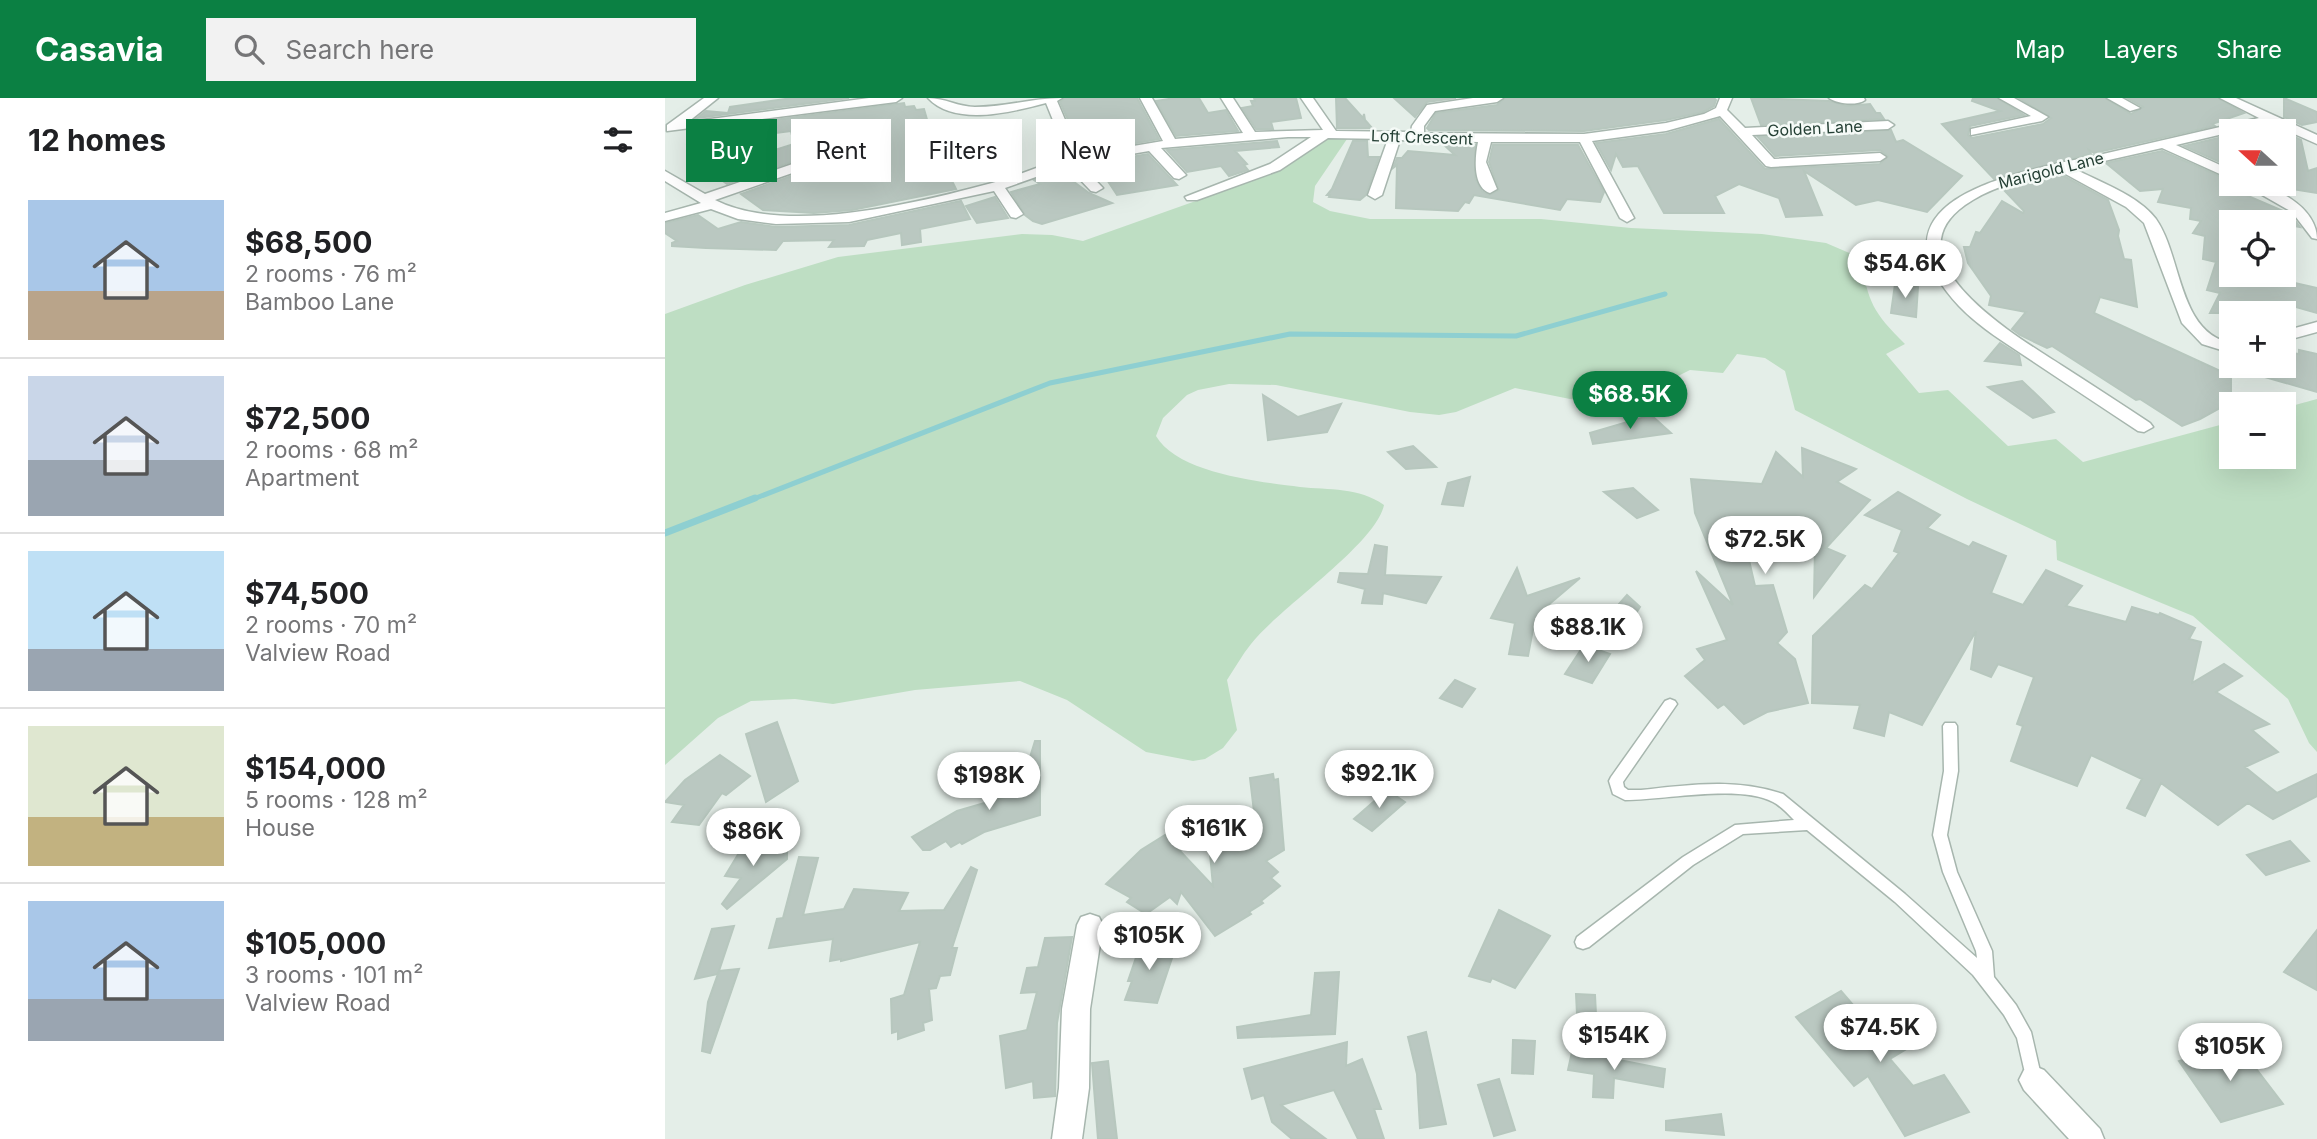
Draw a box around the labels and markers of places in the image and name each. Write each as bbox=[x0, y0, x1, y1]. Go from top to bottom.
pin: $54.6K bbox=[1848, 240, 1962, 300]
pin: $68.5K bbox=[1573, 372, 1687, 431]
pin: $72.5K bbox=[1708, 517, 1822, 576]
pin: $88.1K bbox=[1531, 604, 1645, 664]
pin: $92.1K bbox=[1322, 750, 1436, 810]
pin: $198K bbox=[940, 752, 1038, 812]
pin: $161K bbox=[1165, 806, 1263, 865]
pin: $86K bbox=[712, 808, 794, 868]
pin: $105K bbox=[1100, 912, 1198, 972]
pin: $74.5K bbox=[1823, 1004, 1937, 1064]
pin: $154K bbox=[1565, 1012, 1663, 1072]
pin: $105K bbox=[2181, 1024, 2279, 1083]

